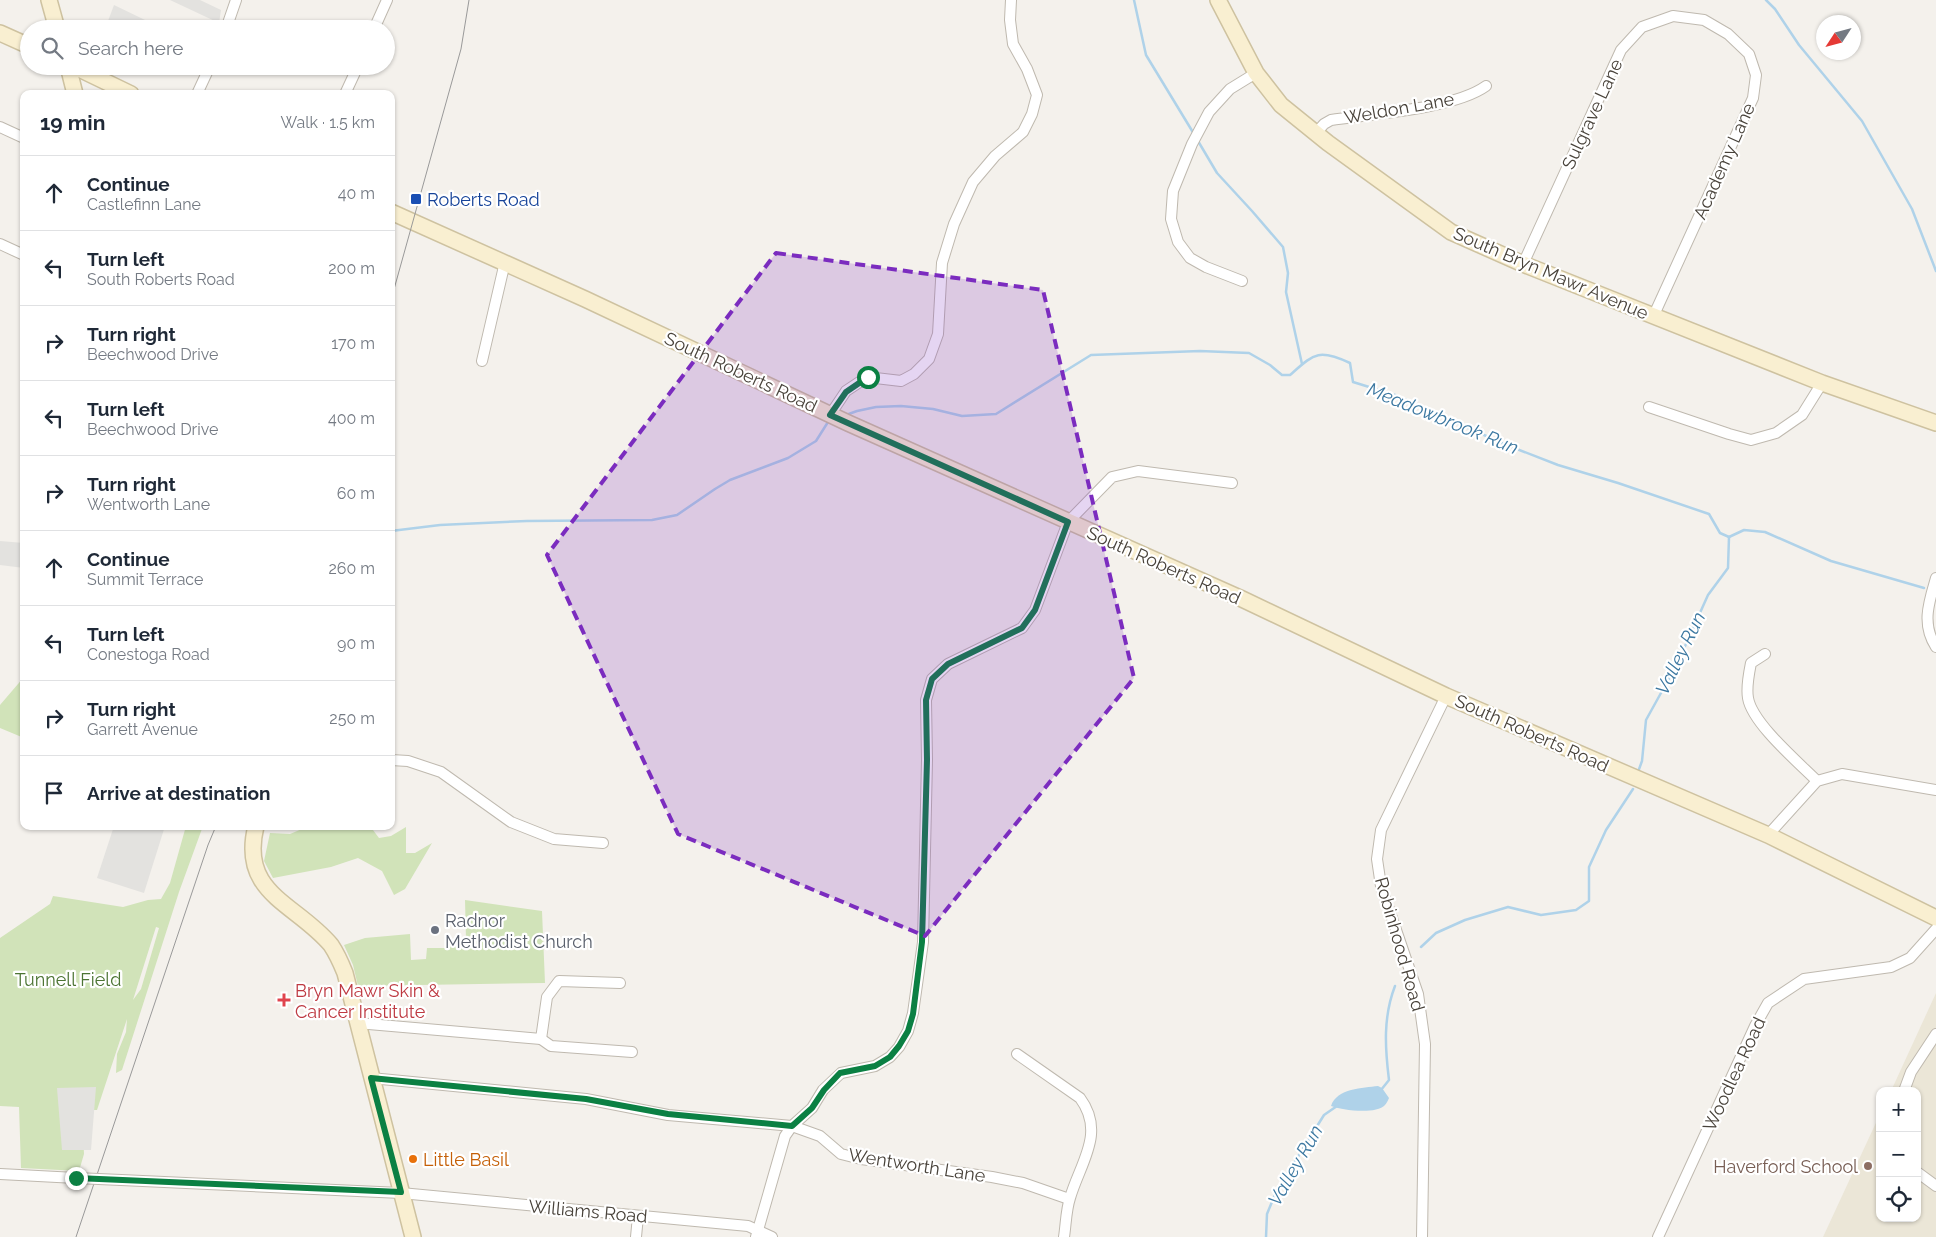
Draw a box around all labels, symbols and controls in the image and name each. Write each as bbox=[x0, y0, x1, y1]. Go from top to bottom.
north arrow bbox=[1816, 15, 1861, 60]
search box bbox=[20, 20, 395, 75]
icon: search bbox=[38, 34, 66, 62]
text: Search here bbox=[78, 37, 184, 59]
street label: Sulgrave Lane bbox=[1557, 55, 1627, 172]
street label: Weldon Lane bbox=[1342, 88, 1456, 128]
street label: Academy Lane bbox=[1689, 99, 1759, 222]
text: 19 min bbox=[40, 110, 105, 135]
text: Walk · 1.5 km bbox=[281, 113, 375, 132]
text: Continue bbox=[87, 173, 170, 195]
icon: ahead bbox=[40, 179, 68, 207]
text: 40 m bbox=[338, 184, 375, 203]
place label: Roberts Road bbox=[427, 189, 540, 210]
marker: Roberts Road bbox=[409, 192, 423, 206]
text: Castlefinn Lane bbox=[87, 195, 201, 214]
street label: South Bryn Mawr Avenue bbox=[1450, 222, 1652, 324]
text: Turn left bbox=[87, 248, 164, 270]
icon: left bbox=[40, 254, 68, 282]
text: 200 m bbox=[328, 259, 375, 278]
text: South Roberts Road bbox=[87, 270, 235, 289]
text: Turn right bbox=[87, 323, 176, 345]
street label: South Roberts Road bbox=[661, 327, 821, 417]
icon: right bbox=[40, 329, 68, 357]
text: 170 m bbox=[331, 334, 375, 353]
text: Beechwood Drive bbox=[87, 345, 218, 364]
route start bbox=[857, 366, 880, 389]
water label: Meadowbrook Run bbox=[1364, 378, 1522, 458]
text: Turn left bbox=[87, 398, 164, 420]
icon: left bbox=[40, 404, 68, 432]
text: 400 m bbox=[328, 409, 375, 428]
text: Beechwood Drive bbox=[87, 420, 218, 439]
text: Turn right bbox=[87, 473, 176, 495]
icon: right bbox=[40, 479, 68, 507]
text: 60 m bbox=[337, 484, 375, 503]
text: Wentworth Lane bbox=[87, 495, 210, 514]
street label: South Roberts Road bbox=[1084, 522, 1244, 608]
text: Continue bbox=[87, 548, 170, 570]
icon: ahead bbox=[40, 554, 68, 582]
text: 260 m bbox=[328, 559, 375, 578]
text: Summit Terrace bbox=[87, 570, 203, 589]
water label: Valley Run bbox=[1651, 608, 1709, 698]
text: Turn left bbox=[87, 623, 164, 645]
icon: left bbox=[40, 629, 68, 657]
text: 90 m bbox=[337, 634, 375, 653]
text: Conestoga Road bbox=[87, 645, 210, 664]
street label: South Roberts Road bbox=[1452, 690, 1612, 776]
text: Turn right bbox=[87, 698, 176, 720]
icon: right bbox=[40, 704, 68, 732]
text: 250 m bbox=[329, 709, 375, 728]
text: Garrett Avenue bbox=[87, 720, 198, 739]
icon: arrive bbox=[40, 779, 68, 807]
text: Arrive at destination bbox=[87, 782, 271, 804]
street label: Robinhood Road bbox=[1371, 875, 1429, 1013]
place label: Radnor Methodist Church bbox=[445, 910, 593, 952]
marker: Radnor Methodist Church bbox=[429, 924, 441, 936]
park label: Tunnell Field bbox=[15, 969, 121, 990]
place label: Bryn Mawr Skin & Cancer Institute bbox=[295, 980, 440, 1022]
marker: Bryn Mawr Skin & Cancer Institute bbox=[277, 993, 291, 1007]
street label: Woodlea Road bbox=[1698, 1014, 1770, 1134]
map controls bbox=[1876, 1087, 1921, 1222]
button: + bbox=[1876, 1087, 1921, 1132]
water label: Valley Run bbox=[1263, 1121, 1327, 1209]
button: − bbox=[1876, 1132, 1921, 1177]
street label: Wentworth Lane bbox=[847, 1144, 987, 1186]
place label: Little Basil bbox=[423, 1149, 509, 1170]
marker: Little Basil bbox=[407, 1153, 419, 1165]
place label: Haverford School bbox=[1713, 1156, 1858, 1177]
marker: Haverford School bbox=[1862, 1160, 1874, 1172]
route end bbox=[65, 1167, 88, 1190]
button: locate bbox=[1876, 1177, 1921, 1222]
street label: Williams Road bbox=[528, 1195, 648, 1227]

